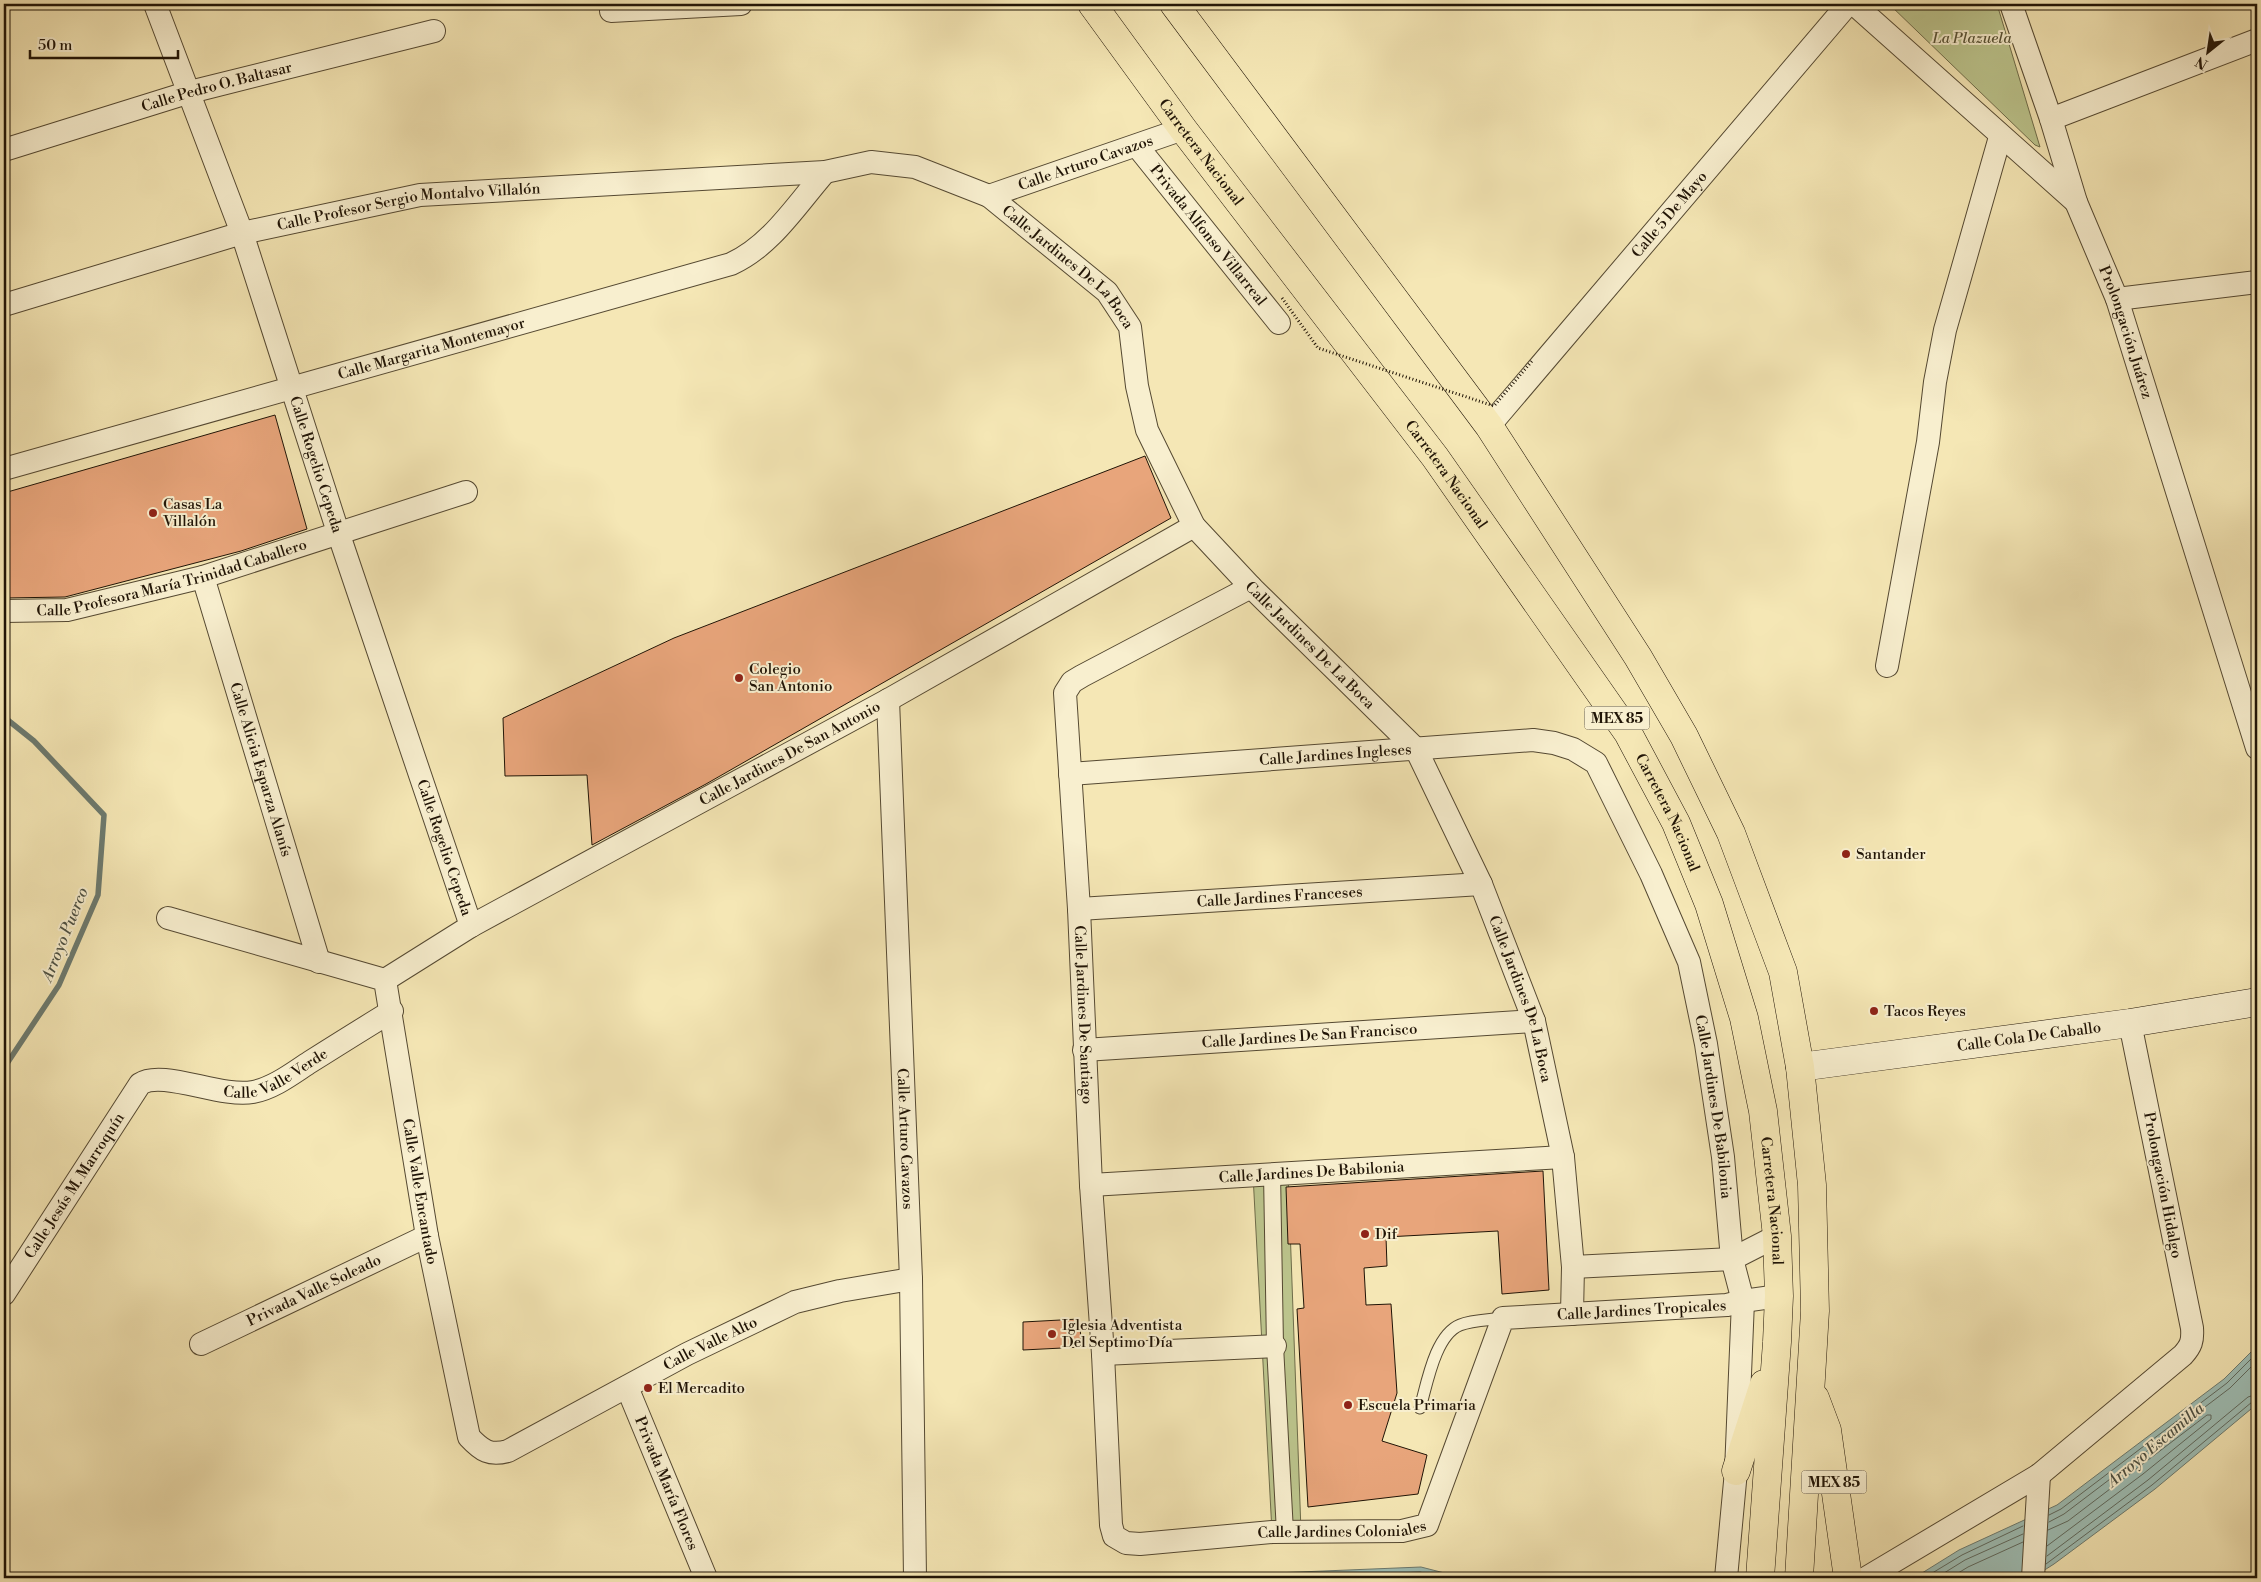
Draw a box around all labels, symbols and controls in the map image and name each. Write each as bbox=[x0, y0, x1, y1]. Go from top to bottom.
scale bar bbox=[30, 28, 178, 60]
north arrow bbox=[2184, 28, 2234, 78]
park label: La Plazuela bbox=[1931, 29, 2012, 48]
text: 50 m bbox=[38, 36, 72, 55]
text: N bbox=[2193, 52, 2211, 73]
street label: Calle Pedro O. Baltasar bbox=[139, 58, 295, 117]
street label: Carretera Nacional bbox=[1154, 95, 1248, 210]
street label: Calle Arturo Cavazos bbox=[1016, 131, 1156, 195]
street label: Privada Alfonso Villarreal bbox=[1146, 161, 1271, 310]
street label: Calle 5 De Mayo bbox=[1627, 168, 1712, 262]
street label: Calle Profesor Sergio Montalvo Villalón bbox=[275, 179, 541, 235]
street label: Calle Jardines De La Boca bbox=[998, 201, 1138, 333]
street label: Prolongación Juárez bbox=[2094, 263, 2156, 401]
street label: Calle Margarita Montemayor bbox=[336, 313, 528, 384]
street label: Calle Rogelio Cepeda bbox=[285, 394, 347, 536]
street label: Carretera Nacional bbox=[1400, 417, 1492, 533]
place label: Casas La Villalón bbox=[162, 495, 223, 531]
marker: Casas La Villalón bbox=[147, 507, 159, 519]
street label: Calle Profesora María Trinidad Caballero bbox=[36, 535, 309, 621]
street label: Calle Jardines De La Boca bbox=[1241, 578, 1379, 714]
place label: Colegio San Antonio bbox=[749, 660, 832, 696]
marker: Colegio San Antonio bbox=[733, 672, 745, 684]
street label: Calle Alicia Esparza Alanís bbox=[225, 680, 296, 859]
street label: Calle Jardines De San Antonio bbox=[696, 697, 884, 811]
road number: MEX 85 bbox=[1584, 706, 1650, 730]
street label: Calle Jardines Ingleses bbox=[1258, 740, 1412, 770]
street label: Carretera Nacional bbox=[1631, 750, 1704, 875]
street label: Calle Rogelio Cepeda bbox=[412, 777, 476, 919]
place label: Santander bbox=[1856, 845, 1926, 864]
marker: Santander bbox=[1840, 848, 1852, 860]
street label: Calle Jardines Franceses bbox=[1196, 882, 1363, 912]
water label: Arroyo Puerco bbox=[36, 884, 93, 986]
street label: Calle Jardines De La Boca bbox=[1484, 913, 1556, 1084]
street label: Calle Jardines De Santiago bbox=[1070, 925, 1096, 1105]
place label: Tacos Reyes bbox=[1884, 1002, 1966, 1021]
marker: Tacos Reyes bbox=[1868, 1005, 1880, 1017]
street label: Calle Jardines De Babilonia bbox=[1690, 1013, 1736, 1200]
street label: Calle Cola De Caballo bbox=[1956, 1018, 2102, 1056]
street label: Calle Jardines De San Francisco bbox=[1201, 1020, 1418, 1052]
street label: Calle Valle Verde bbox=[222, 1044, 331, 1103]
street label: Calle Arturo Cavazos bbox=[893, 1068, 917, 1210]
street label: Calle Jesús M. Marroquín bbox=[20, 1109, 129, 1263]
street label: Prolongación Hidalgo bbox=[2139, 1110, 2186, 1260]
street label: Calle Valle Encantado bbox=[398, 1117, 442, 1266]
street label: Carretera Nacional bbox=[1756, 1136, 1787, 1266]
street label: Calle Jardines De Babilonia bbox=[1218, 1157, 1405, 1187]
place label: Dif bbox=[1375, 1225, 1398, 1244]
marker: Dif bbox=[1359, 1228, 1371, 1240]
street label: Privada Valle Soleado bbox=[244, 1250, 384, 1331]
street label: Calle Jardines Tropicales bbox=[1556, 1296, 1727, 1325]
street label: Calle Valle Alto bbox=[660, 1313, 760, 1375]
place label: Iglesia Adventista Del Septimo Día bbox=[1062, 1316, 1183, 1352]
marker: Iglesia Adventista Del Septimo Día bbox=[1046, 1328, 1058, 1340]
place label: El Mercadito bbox=[658, 1379, 745, 1398]
marker: El Mercadito bbox=[642, 1382, 654, 1394]
place label: Escuela Primaria bbox=[1358, 1396, 1476, 1415]
water label: Arroyo Escamilla bbox=[2101, 1398, 2208, 1493]
marker: Escuela Primaria bbox=[1342, 1399, 1354, 1411]
street label: Privada María Flores bbox=[630, 1414, 702, 1553]
road number: MEX 85 bbox=[1802, 1470, 1866, 1494]
street label: Calle Jardines Coloniales bbox=[1257, 1516, 1428, 1543]

